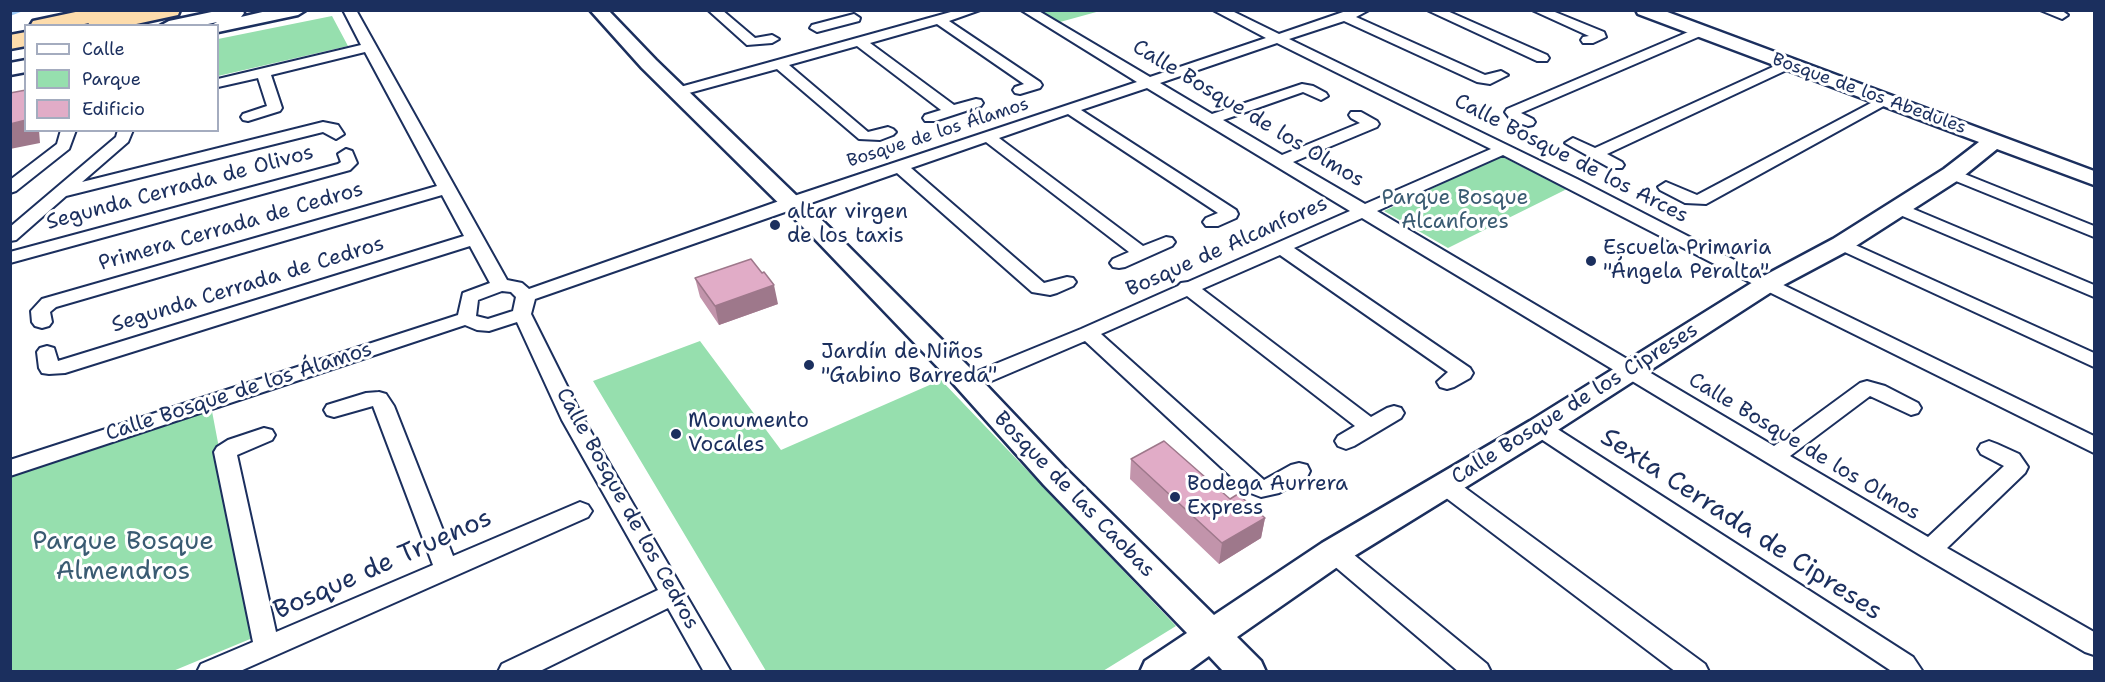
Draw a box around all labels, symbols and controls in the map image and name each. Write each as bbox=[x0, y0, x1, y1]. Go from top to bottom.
legend bbox=[24, 24, 219, 132]
street label: Calle Bosque de los Olmos bbox=[1128, 35, 1368, 193]
text: Calle bbox=[82, 37, 125, 61]
street label: Bosque de los Abedules bbox=[1769, 49, 1969, 139]
text: Parque bbox=[82, 67, 141, 91]
street label: Calle Bosque de los Arces bbox=[1450, 89, 1692, 229]
street label: Bosque de los Álamos bbox=[844, 93, 1032, 173]
text: Edificio bbox=[82, 97, 145, 121]
street label: Segunda Cerrada de Olivos bbox=[44, 140, 316, 236]
street label: Primera Cerrada de Cedros bbox=[96, 177, 366, 277]
park label: Parque Bosque Alcanfores bbox=[1382, 186, 1528, 236]
street label: Bosque de Alcanfores bbox=[1122, 191, 1332, 303]
place label: altar virgen de los taxis bbox=[787, 200, 908, 250]
marker: altar virgen de los taxis bbox=[768, 218, 782, 232]
street label: Segunda Cerrada de Cedros bbox=[109, 232, 387, 338]
place label: Escuela Primaria "Ángela Peralta" bbox=[1603, 236, 1771, 286]
marker: Escuela Primaria "Ángela Peralta" bbox=[1584, 254, 1598, 268]
street label: Calle Bosque de los Cipreses bbox=[1447, 318, 1703, 490]
street label: Calle Bosque de los Álamos bbox=[103, 337, 375, 447]
place label: Jardín de Niños "Gabino Barreda" bbox=[821, 340, 997, 390]
marker: Jardín de Niños "Gabino Barreda" bbox=[802, 358, 816, 372]
street label: Calle Bosque de los Olmos bbox=[1684, 368, 1924, 526]
street label: Calle Bosque de los Cedros bbox=[550, 384, 704, 634]
street label: Bosque de las Caobas bbox=[988, 407, 1160, 583]
place label: Monumento Vocales bbox=[688, 409, 809, 459]
street label: Sexta Cerrada de Cipreses bbox=[1594, 422, 1888, 628]
marker: Monumento Vocales bbox=[669, 427, 683, 441]
place label: Bodega Aurrera Express bbox=[1187, 472, 1348, 522]
marker: Bodega Aurrera Express bbox=[1168, 490, 1182, 504]
street label: Bosque de Truenos bbox=[269, 503, 497, 627]
park label: Parque Bosque Almendros bbox=[32, 526, 214, 588]

